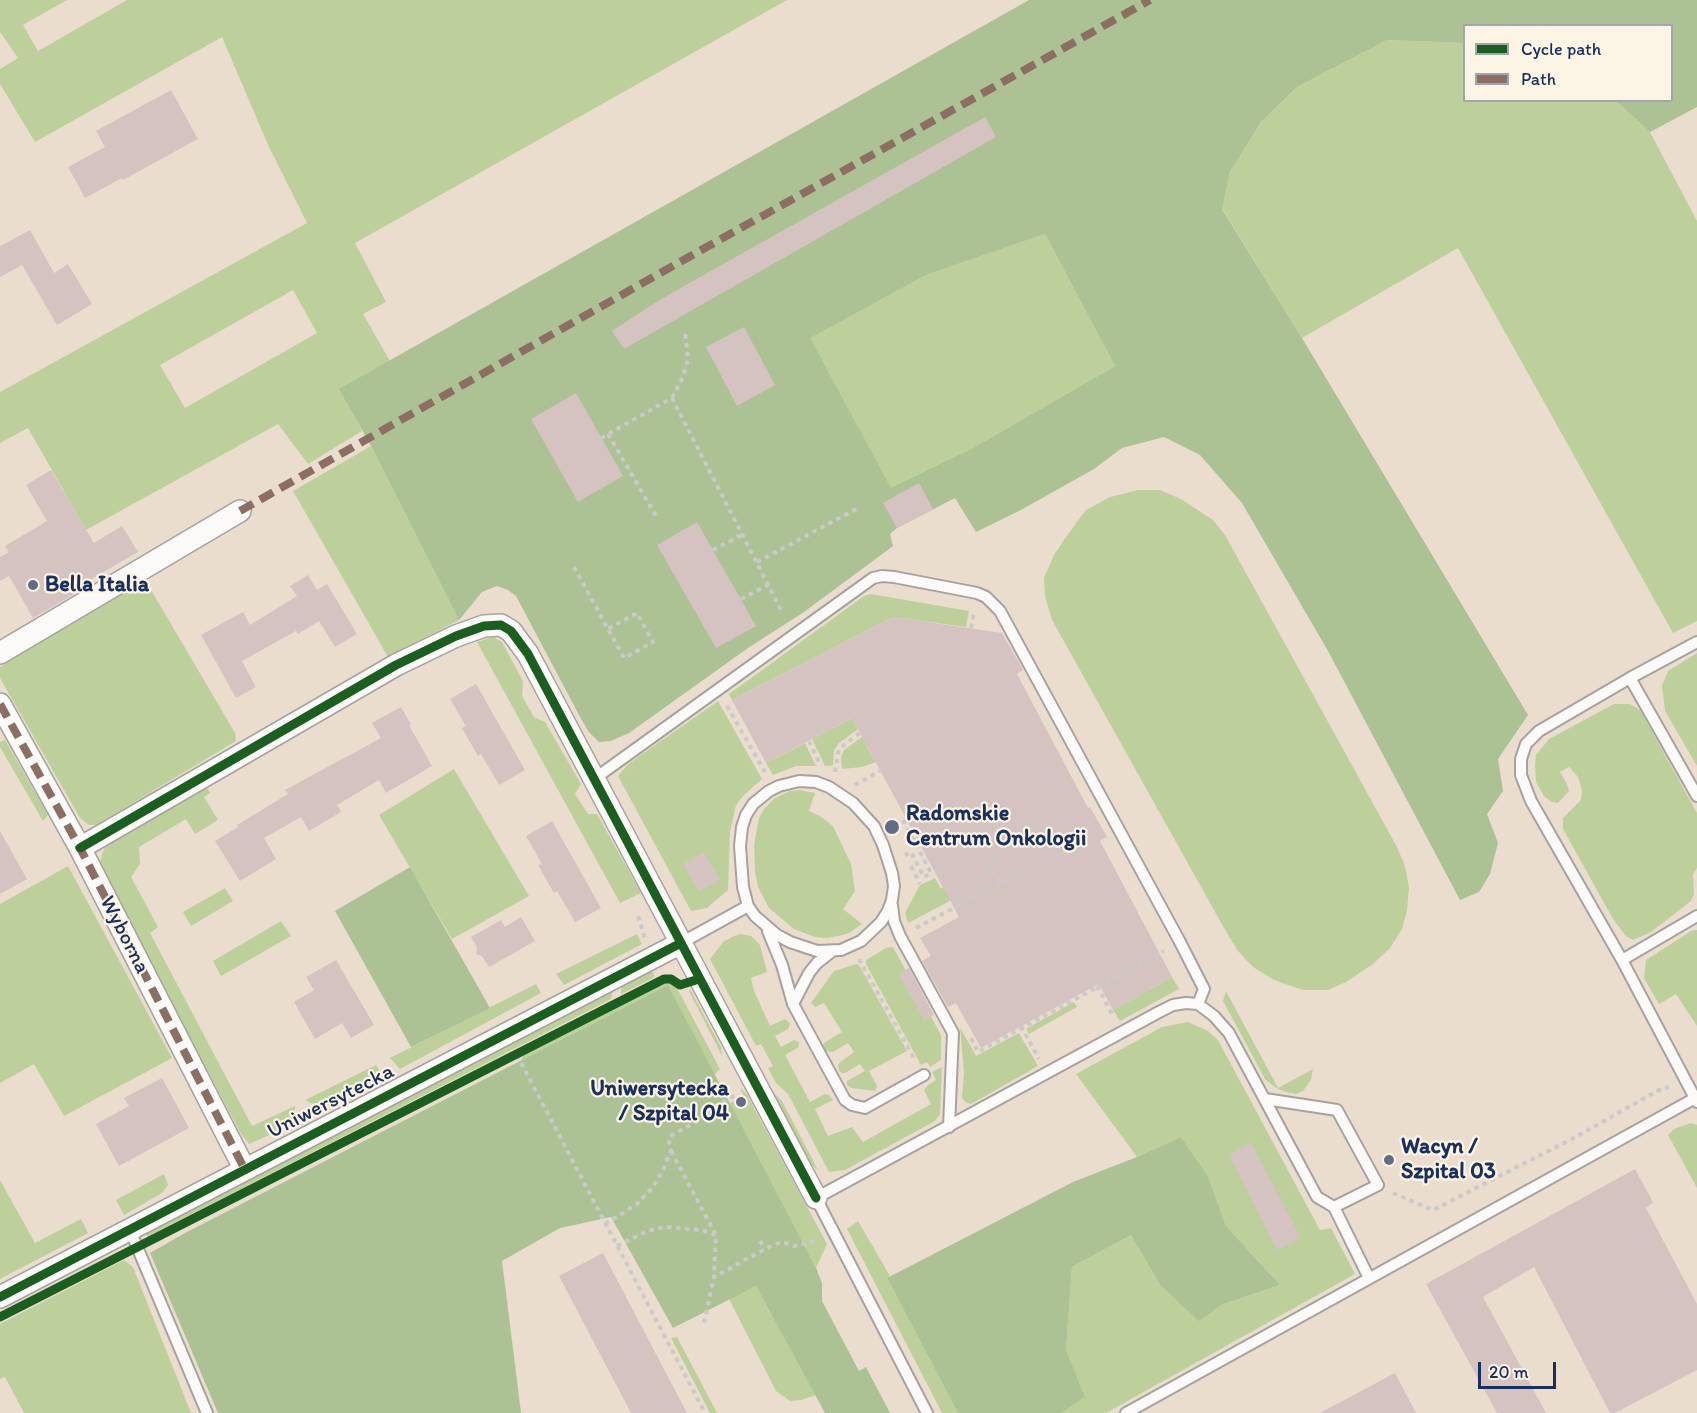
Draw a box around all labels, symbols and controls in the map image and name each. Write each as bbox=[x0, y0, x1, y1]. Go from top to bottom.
legend bbox=[1463, 24, 1673, 102]
text: Cycle path bbox=[1521, 38, 1601, 60]
text: Path bbox=[1521, 68, 1556, 90]
place label: Bella Italia bbox=[45, 572, 149, 598]
marker: Bella Italia bbox=[26, 578, 40, 592]
place label: Radomskie Centrum Onkologii bbox=[906, 801, 1086, 852]
marker: Radomskie Centrum Onkologii bbox=[883, 818, 901, 836]
street label: Wyborna bbox=[93, 892, 155, 978]
street label: Uniwersytecka bbox=[263, 1059, 399, 1145]
place label: Uniwersytecka / Szpital 04 bbox=[590, 1076, 729, 1128]
marker: Uniwersytecka / Szpital 04 bbox=[734, 1095, 748, 1109]
place label: Wacyn / Szpital 03 bbox=[1401, 1134, 1496, 1186]
marker: Wacyn / Szpital 03 bbox=[1382, 1153, 1396, 1167]
scale bar bbox=[1481, 1350, 1559, 1388]
text: 20 m bbox=[1489, 1361, 1529, 1383]

